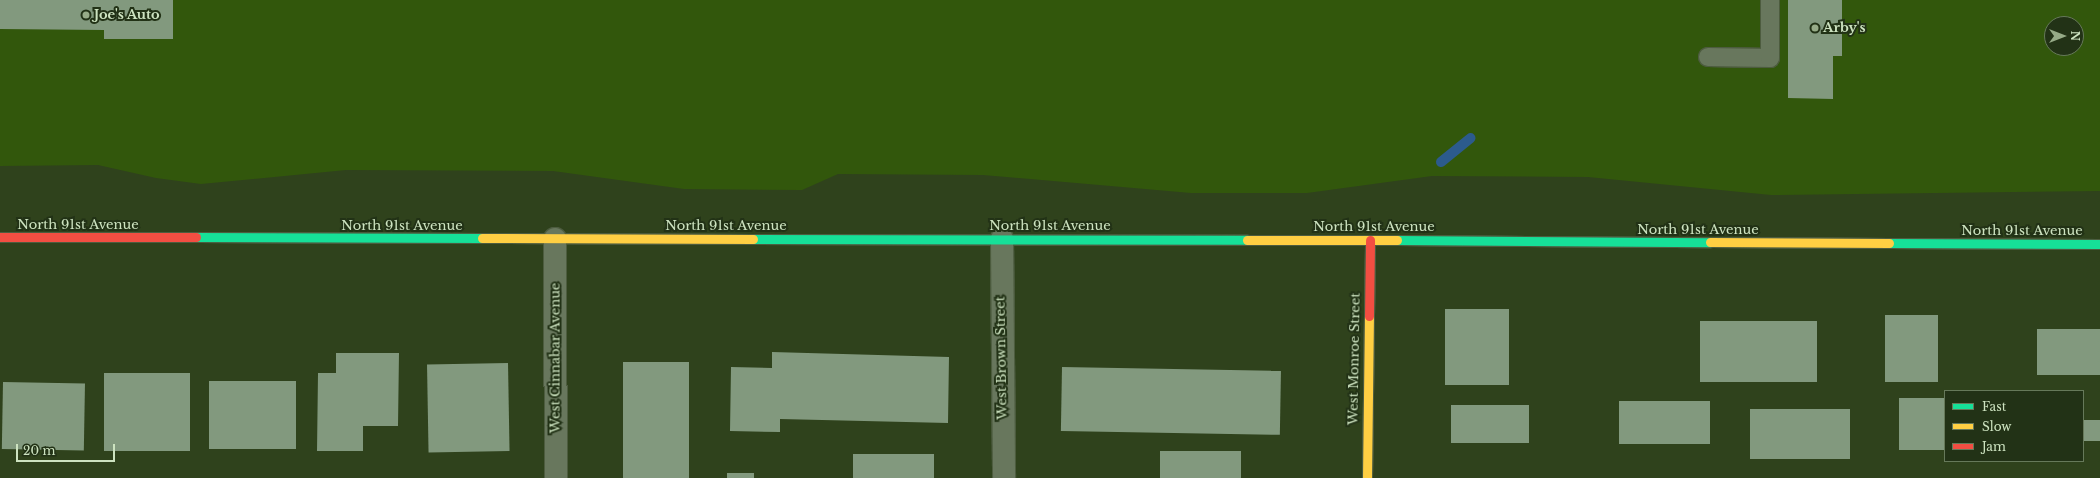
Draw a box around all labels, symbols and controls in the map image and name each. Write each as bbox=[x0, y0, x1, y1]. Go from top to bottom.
place label: Joe's Auto bbox=[94, 7, 160, 23]
marker: Joe's Auto bbox=[81, 10, 91, 20]
north arrow bbox=[2044, 16, 2084, 56]
place label: Arby's bbox=[1823, 20, 1866, 36]
marker: Arby's bbox=[1810, 23, 1820, 33]
text: N bbox=[2068, 31, 2082, 41]
street label: North 91st Avenue bbox=[17, 217, 139, 233]
street label: North 91st Avenue bbox=[341, 218, 463, 234]
street label: North 91st Avenue bbox=[665, 218, 787, 234]
street label: North 91st Avenue bbox=[989, 218, 1111, 234]
street label: North 91st Avenue bbox=[1313, 219, 1435, 235]
street label: North 91st Avenue bbox=[1637, 222, 1759, 238]
street label: North 91st Avenue bbox=[1961, 223, 2083, 239]
street label: West Cinnabar Avenue bbox=[548, 282, 564, 434]
street label: West Monroe Street bbox=[1346, 293, 1364, 425]
street label: West Brown Street bbox=[993, 296, 1011, 420]
legend bbox=[1944, 390, 2084, 462]
text: Fast bbox=[1982, 399, 2006, 414]
text: Slow bbox=[1982, 419, 2011, 434]
scale bar bbox=[18, 436, 117, 462]
text: Jam bbox=[1982, 439, 2006, 454]
text: 20 m bbox=[23, 443, 55, 458]

